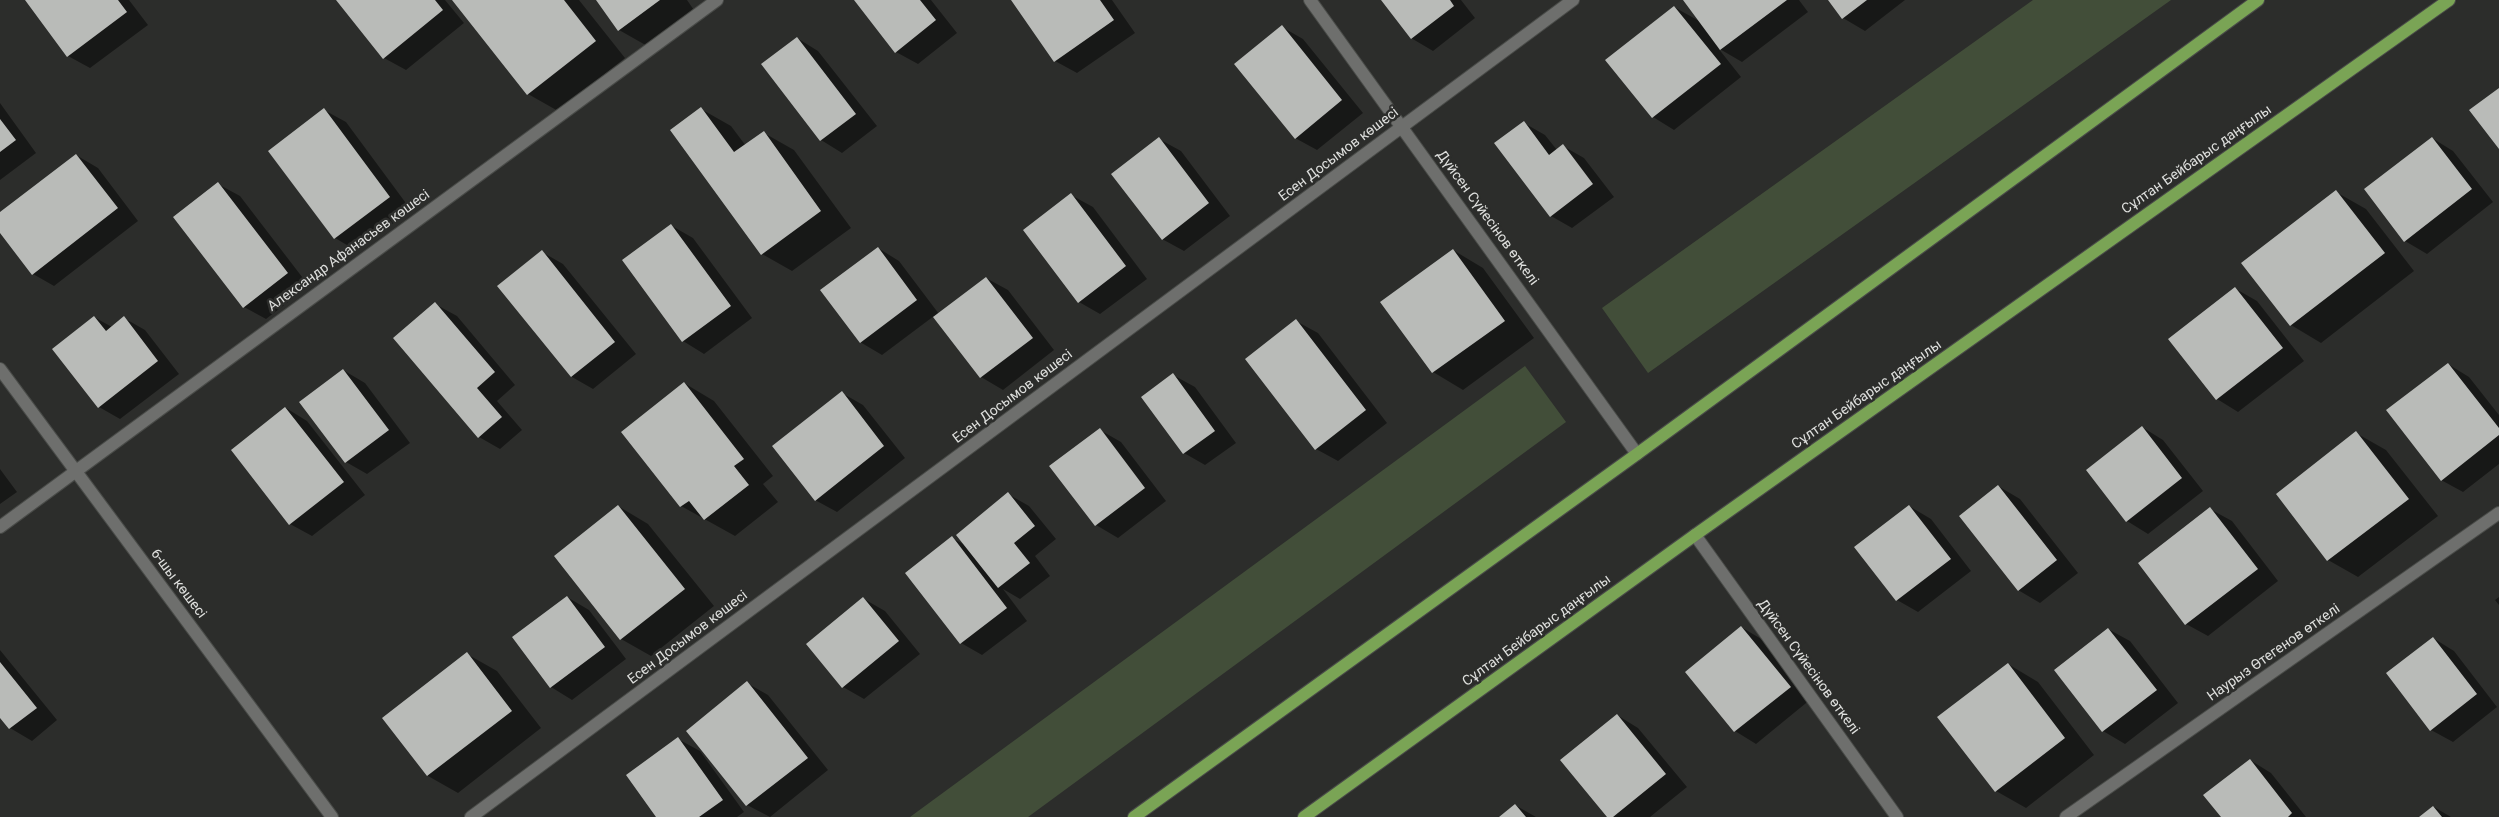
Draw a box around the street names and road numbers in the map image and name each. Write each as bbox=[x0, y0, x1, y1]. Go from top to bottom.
street label: Сұлтан Бейбарыс даңғылы bbox=[2119, 102, 2275, 218]
street label: Есен Досымов көшесі bbox=[1276, 104, 1402, 206]
street label: Дүйсен Сүйесінов өткелі bbox=[1432, 147, 1542, 289]
street label: Александр Афанасьев көшесі bbox=[265, 186, 433, 316]
street label: Сұлтан Бейбарыс даңғылы bbox=[1789, 337, 1945, 453]
street label: Есен Досымов көшесі bbox=[950, 346, 1076, 448]
street label: 6-шы көшесі bbox=[147, 546, 209, 622]
street label: Сұлтан Бейбарыс даңғылы bbox=[1459, 571, 1615, 691]
street label: Есен Досымов көшесі bbox=[625, 587, 751, 689]
street label: Дүйсен Сүйесінов өткелі bbox=[1753, 596, 1863, 738]
street label: Наурыз Өтегенов өткелі bbox=[2204, 601, 2344, 705]

